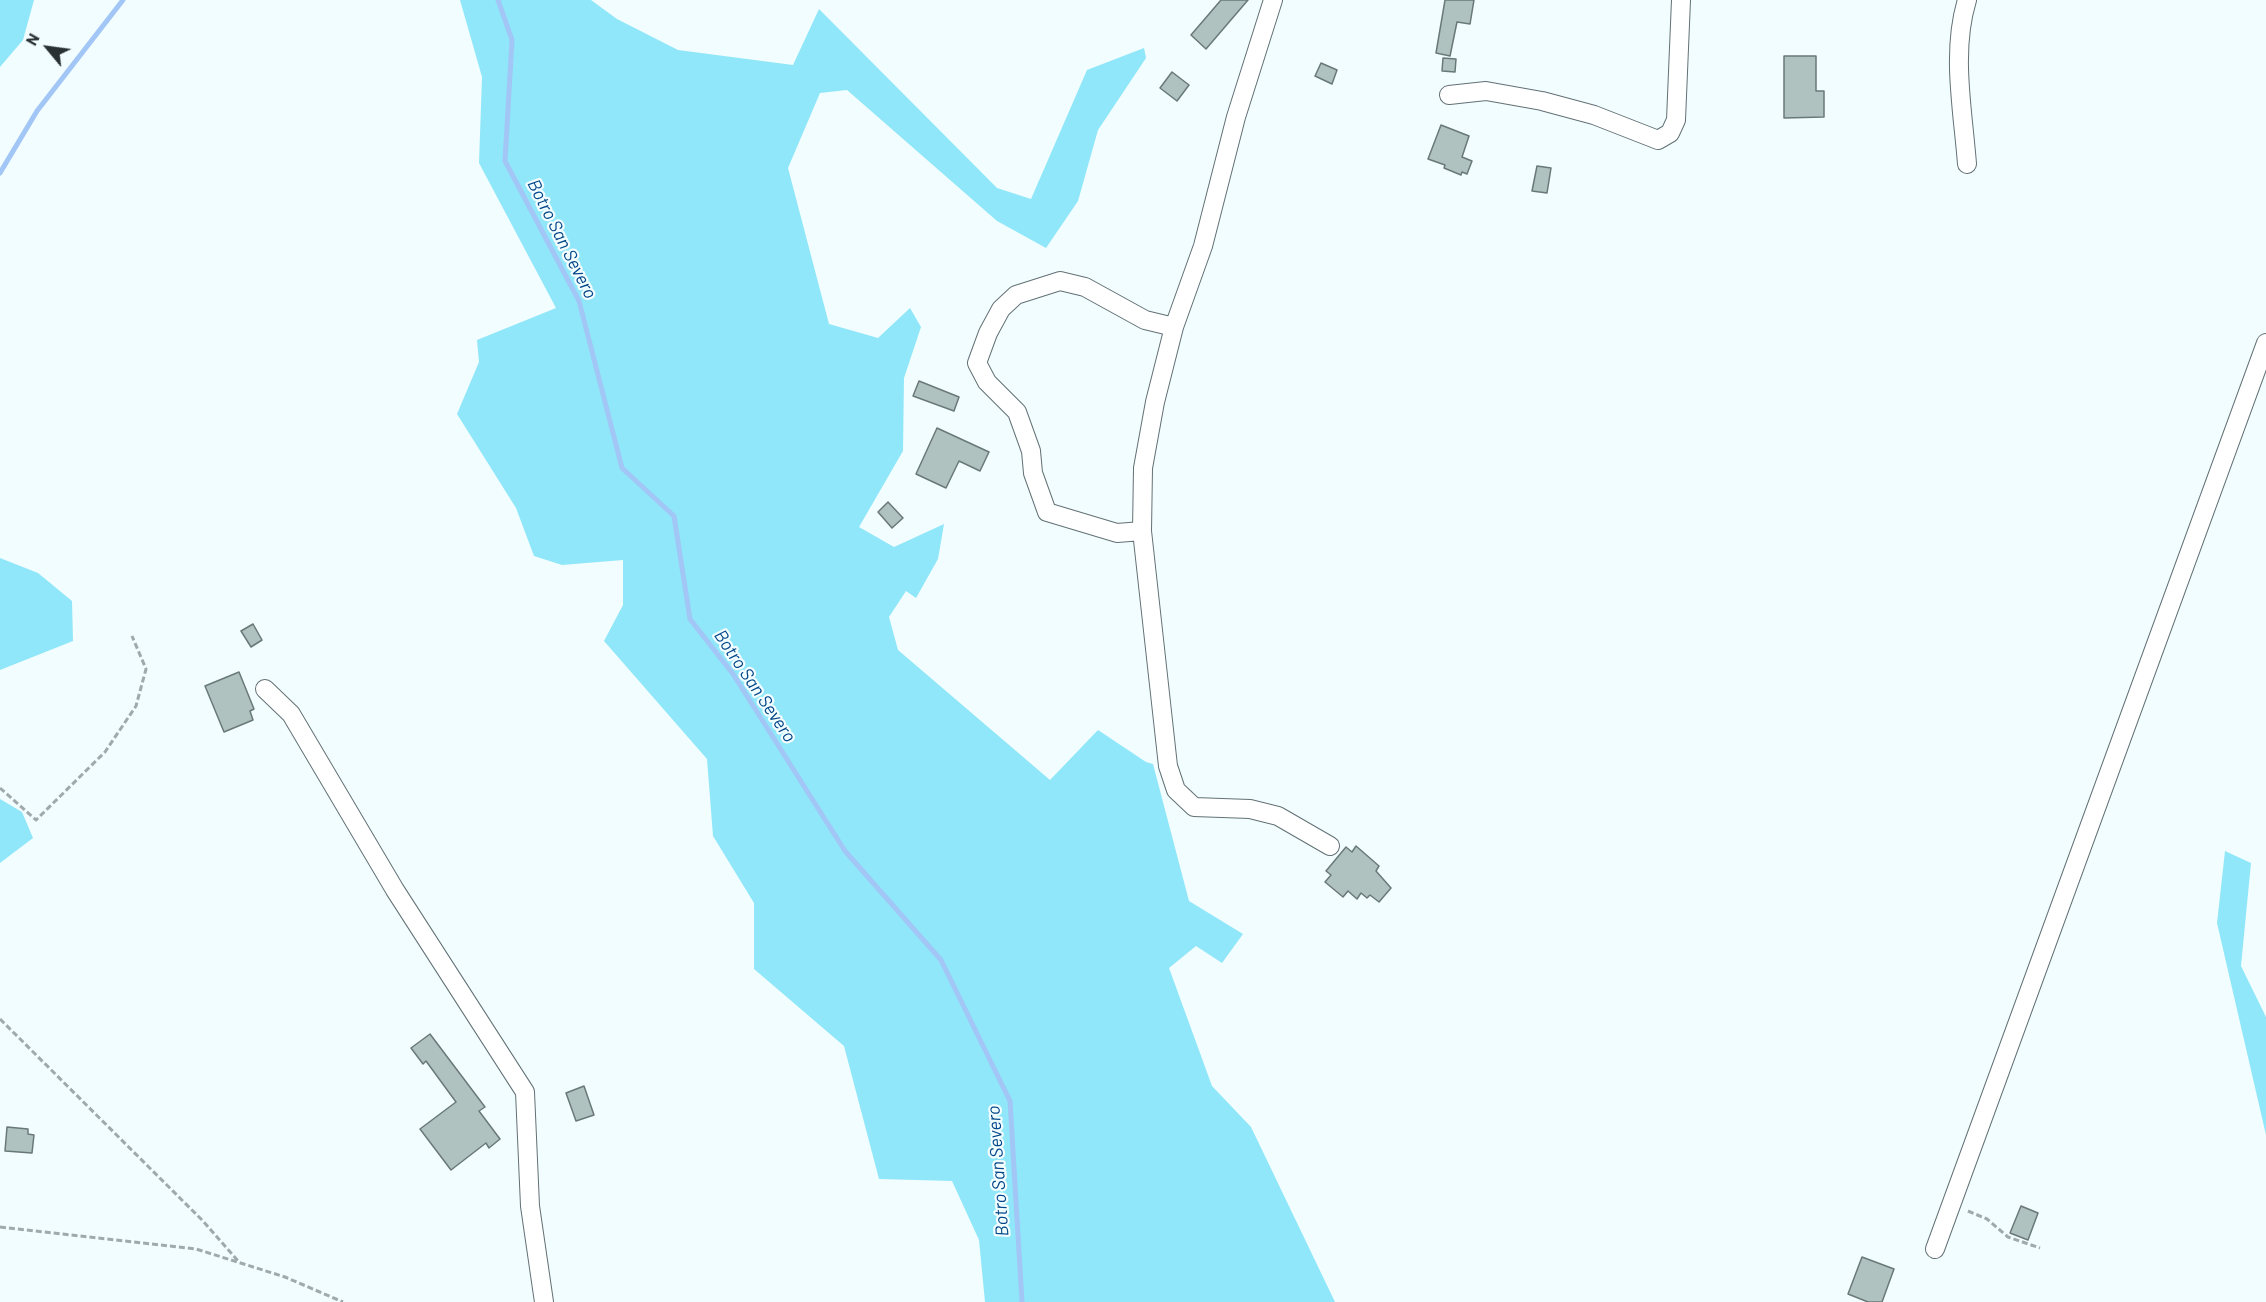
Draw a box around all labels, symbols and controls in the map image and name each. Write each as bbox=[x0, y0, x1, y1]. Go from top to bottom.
north arrow bbox=[18, 18, 78, 78]
text: N bbox=[21, 30, 43, 48]
water label: Botro San Severo bbox=[523, 176, 601, 302]
water label: Botro San Severo bbox=[709, 626, 801, 746]
water label: Botro San Severo bbox=[983, 1105, 1013, 1237]

